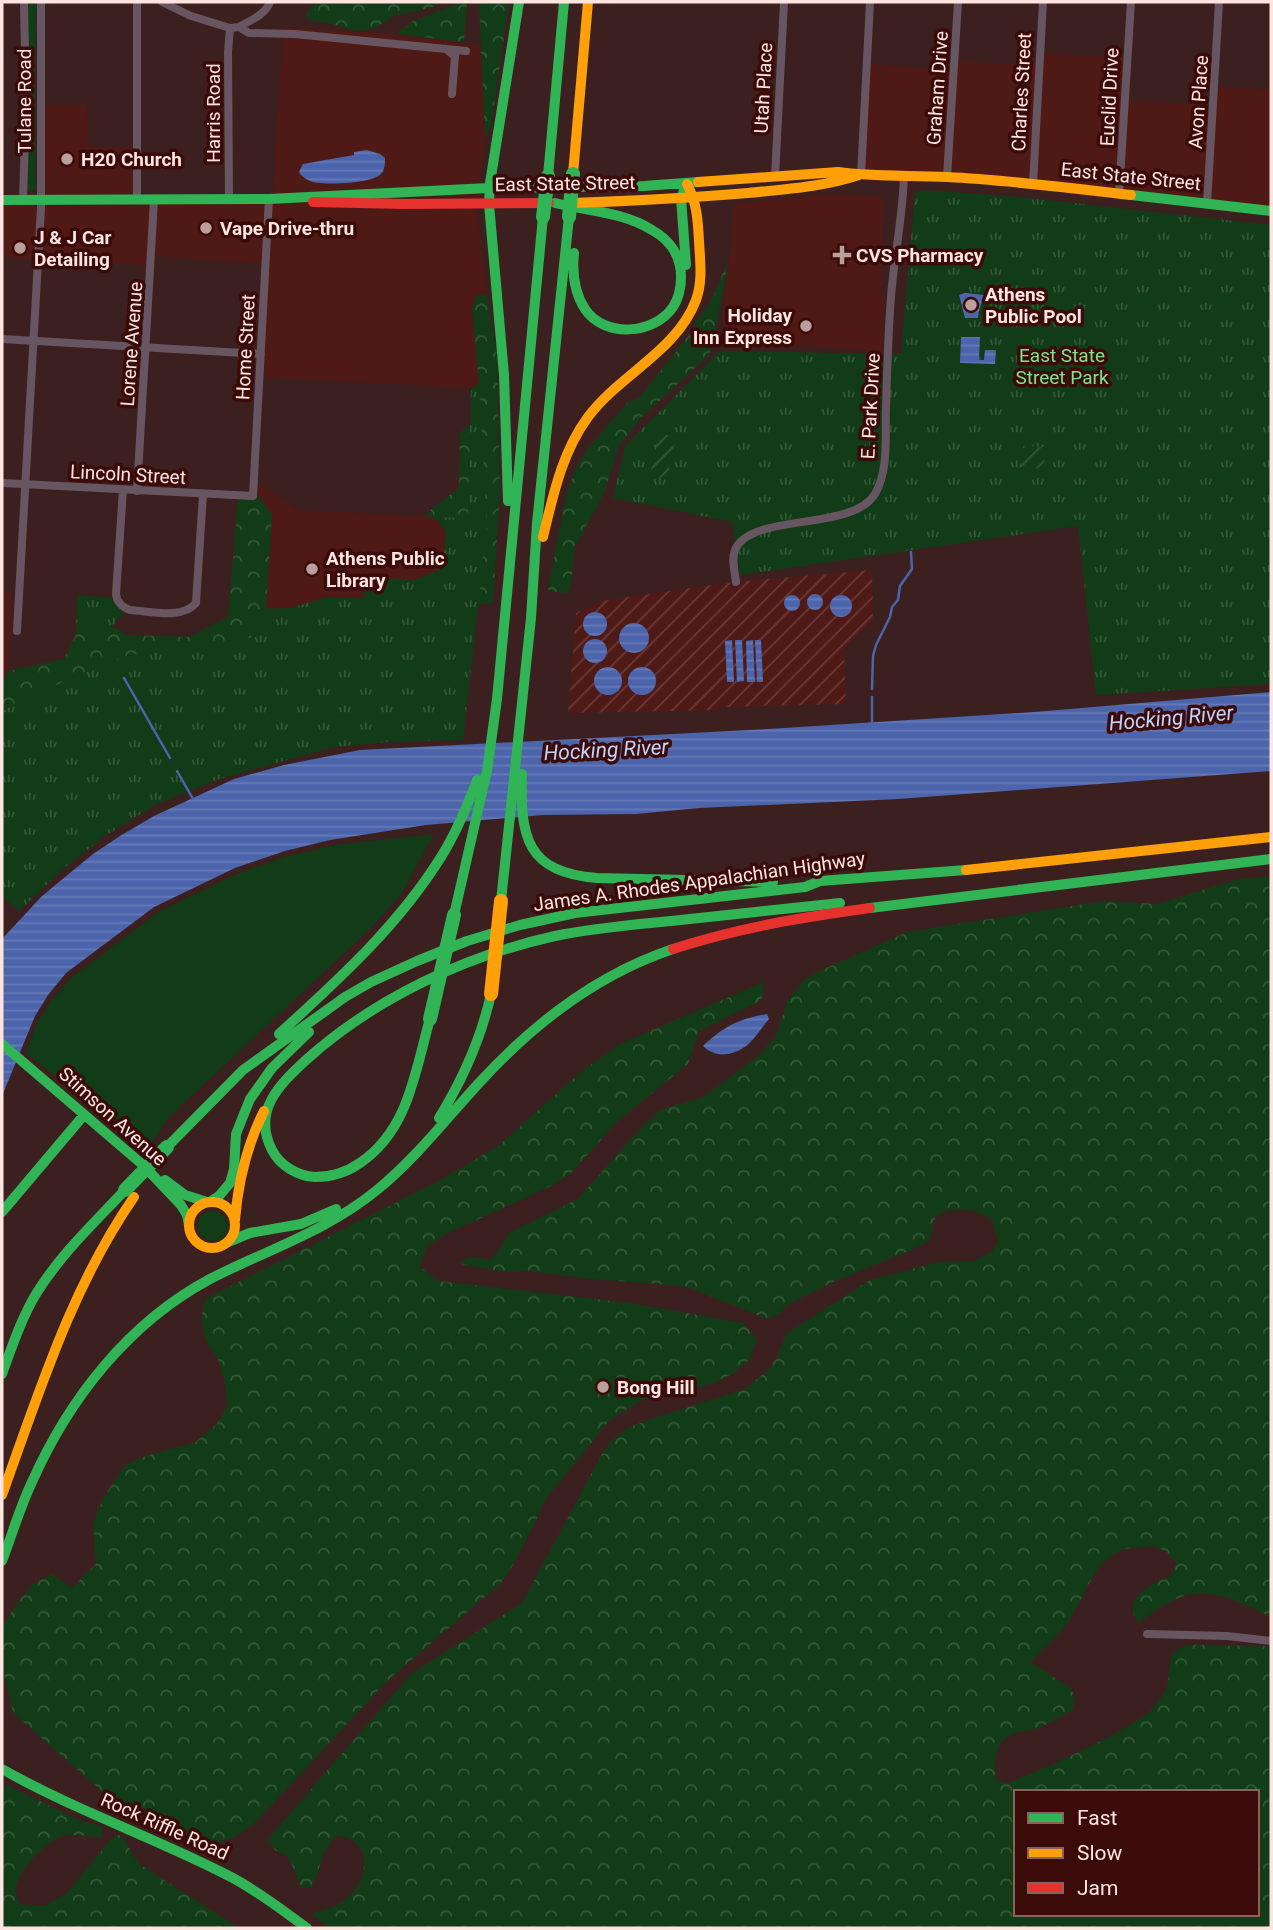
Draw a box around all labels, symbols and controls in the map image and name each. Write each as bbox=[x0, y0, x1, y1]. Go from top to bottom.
street label: Graham Drive bbox=[922, 30, 953, 146]
street label: Charles Street bbox=[1007, 32, 1036, 152]
street label: Utah Place bbox=[750, 42, 777, 134]
street label: Euclid Drive bbox=[1095, 47, 1124, 147]
street label: Tulane Road bbox=[13, 49, 36, 153]
street label: Avon Place bbox=[1184, 54, 1213, 150]
street label: Harris Road bbox=[202, 63, 225, 163]
place label: H20 Church bbox=[81, 148, 182, 171]
marker: H20 Church bbox=[59, 151, 75, 167]
street label: East State Street bbox=[1060, 158, 1202, 195]
street label: East State Street bbox=[494, 171, 636, 196]
place label: Vape Drive-thru bbox=[220, 217, 354, 240]
marker: Vape Drive-thru bbox=[198, 220, 214, 236]
place label: J & J Car Detailing bbox=[34, 226, 111, 271]
marker: J & J Car Detailing bbox=[12, 240, 28, 256]
place label: CVS Pharmacy bbox=[856, 244, 984, 267]
marker: CVS Pharmacy bbox=[834, 247, 850, 263]
street label: Lorene Avenue bbox=[116, 281, 147, 407]
place label: Athens Public Pool bbox=[985, 283, 1082, 328]
street label: Home Street bbox=[231, 294, 260, 401]
marker: Athens Public Pool bbox=[963, 297, 979, 313]
place label: Holiday Inn Express bbox=[693, 304, 792, 349]
marker: Holiday Inn Express bbox=[798, 318, 814, 334]
park label: East State Street Park bbox=[1015, 344, 1109, 389]
street label: E. Park Drive bbox=[856, 352, 885, 460]
street label: Lincoln Street bbox=[69, 460, 187, 489]
place label: Athens Public Library bbox=[326, 547, 445, 592]
marker: Athens Public Library bbox=[304, 561, 320, 577]
water label: Hocking River bbox=[1108, 701, 1235, 735]
water label: Hocking River bbox=[543, 735, 670, 765]
street label: James A. Rhodes Appalachian Highway bbox=[532, 847, 866, 916]
street label: Stimson Avenue bbox=[54, 1062, 171, 1171]
place label: Bong Hill bbox=[617, 1376, 695, 1399]
marker: Bong Hill bbox=[595, 1379, 611, 1395]
street label: Rock Riffle Road bbox=[97, 1788, 232, 1865]
legend bbox=[1014, 1790, 1259, 1916]
text: Fast bbox=[1077, 1806, 1118, 1830]
text: Slow bbox=[1077, 1841, 1123, 1865]
text: Jam bbox=[1077, 1876, 1118, 1900]

